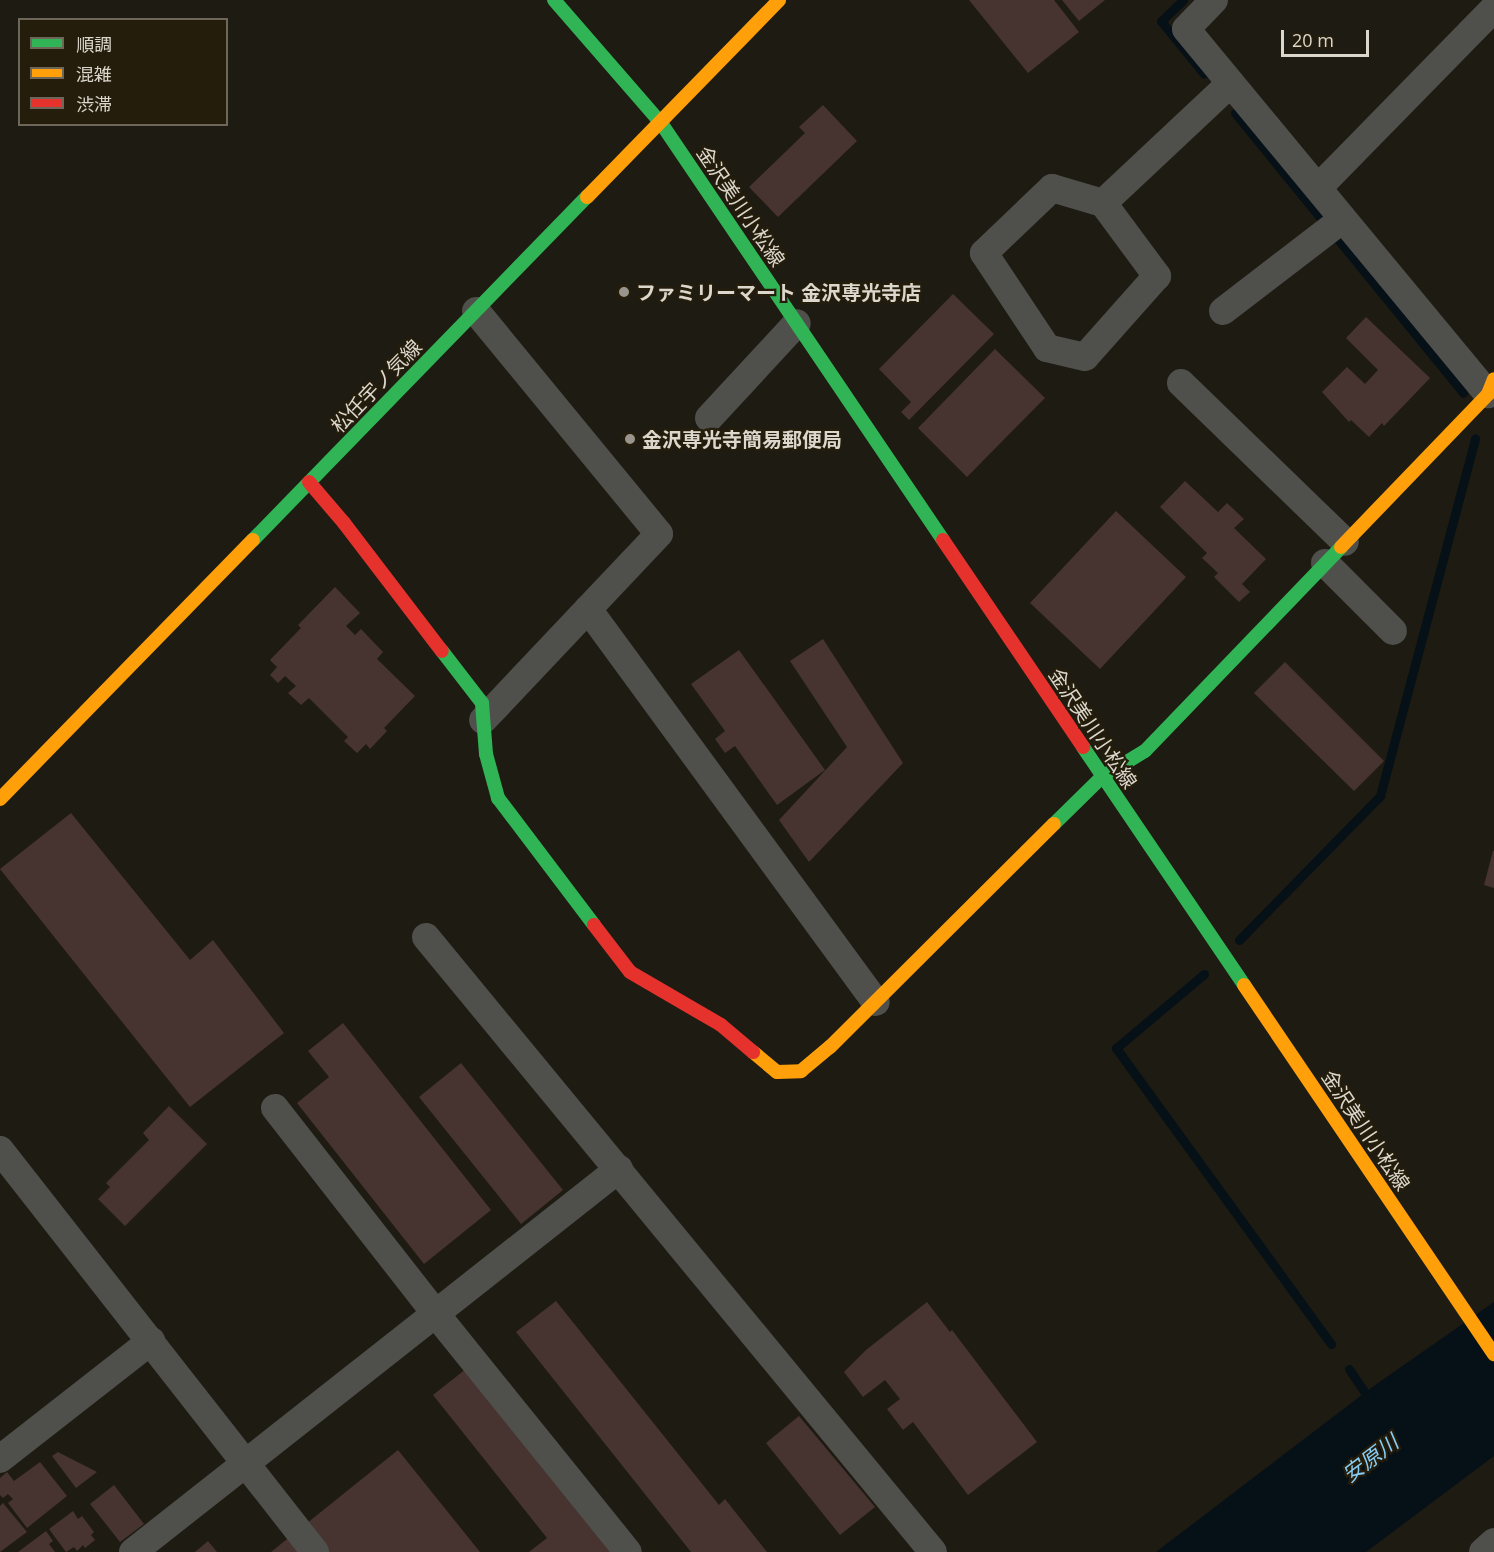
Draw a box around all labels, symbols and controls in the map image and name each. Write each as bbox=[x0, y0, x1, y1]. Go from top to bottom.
legend bbox=[18, 18, 228, 126]
scale bar bbox=[1284, 18, 1372, 56]
text: 20 m bbox=[1292, 28, 1334, 52]
text: 順調 bbox=[76, 32, 112, 56]
text: 混雑 bbox=[76, 62, 112, 86]
text: 渋滞 bbox=[76, 92, 112, 116]
street label: 金沢美川小松線 bbox=[692, 141, 790, 271]
place label: ファミリーマート 金沢専光寺店 bbox=[636, 280, 921, 304]
marker: ファミリーマート 金沢専光寺店 bbox=[617, 285, 631, 299]
street label: 松任宇ノ気線 bbox=[326, 335, 426, 437]
place label: 金沢専光寺簡易郵便局 bbox=[642, 427, 842, 451]
marker: 金沢専光寺簡易郵便局 bbox=[623, 432, 637, 446]
street label: 金沢美川小松線 bbox=[1044, 663, 1142, 793]
street label: 金沢美川小松線 bbox=[1317, 1065, 1415, 1195]
water label: 安原川 bbox=[1337, 1429, 1403, 1487]

